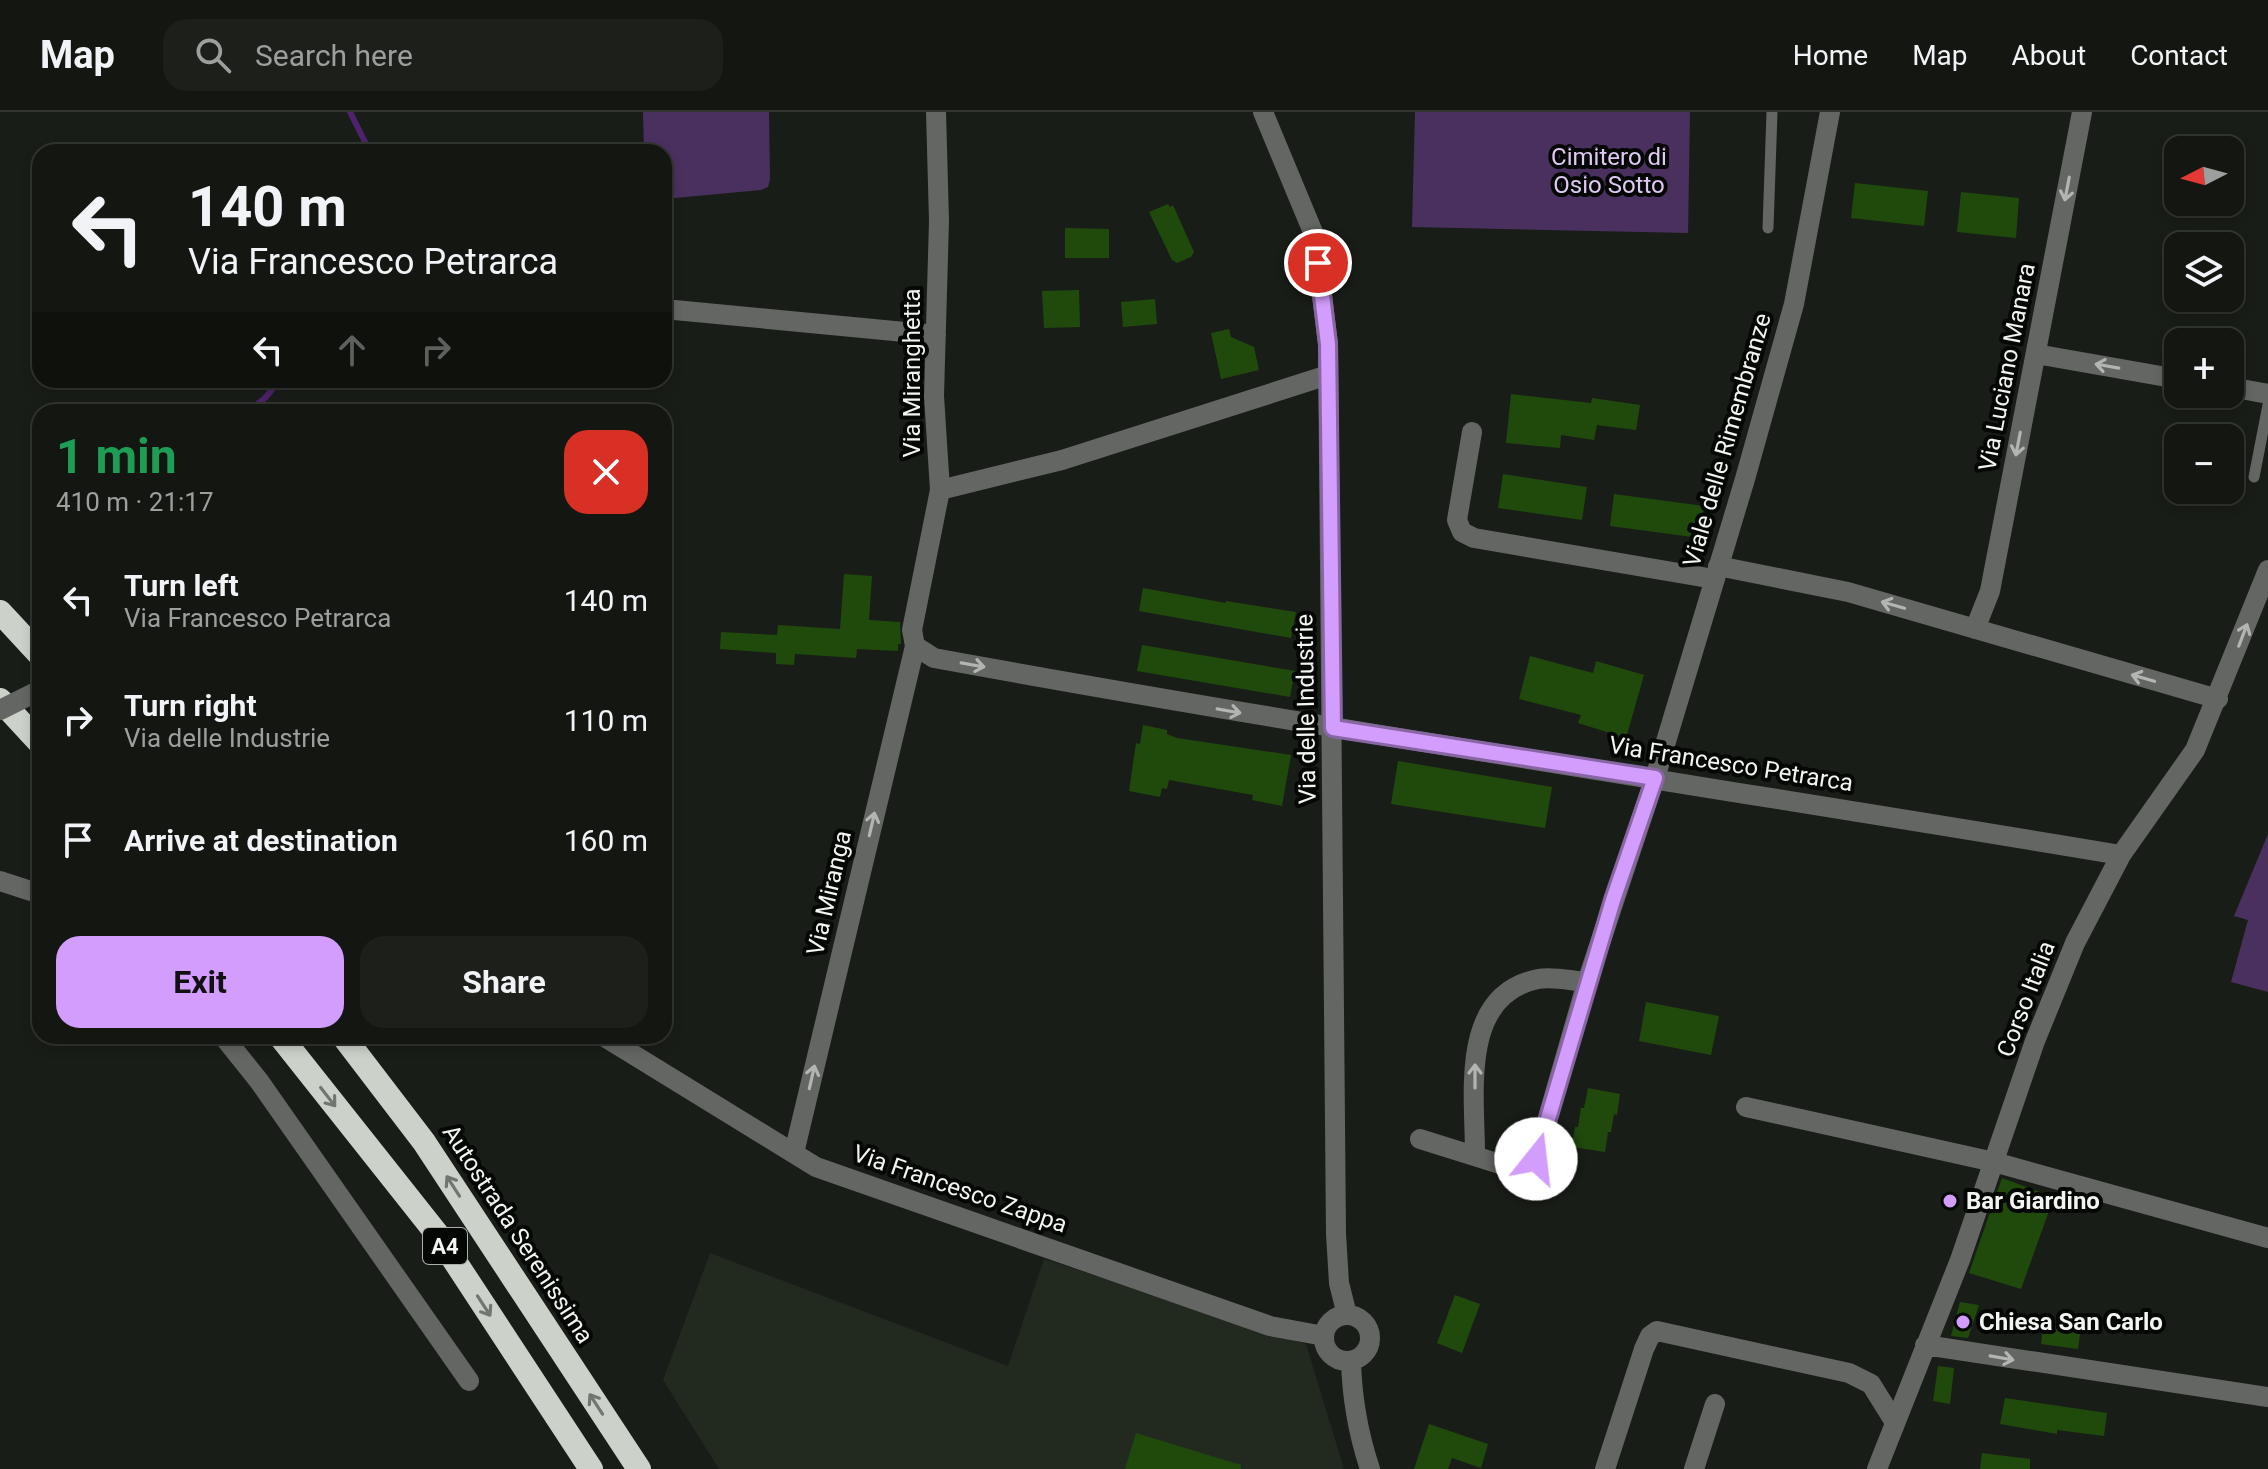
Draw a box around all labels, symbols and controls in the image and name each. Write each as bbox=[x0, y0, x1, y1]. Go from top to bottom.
search box bbox=[163, 19, 723, 91]
text: Map bbox=[40, 33, 115, 77]
icon: search bbox=[191, 33, 235, 77]
text: Search here bbox=[255, 38, 413, 73]
text: Home bbox=[1793, 39, 1868, 72]
text: Map bbox=[1912, 39, 1968, 72]
text: About bbox=[2012, 39, 2086, 72]
text: Contact bbox=[2130, 39, 2228, 72]
north arrow bbox=[2164, 136, 2244, 216]
map controls bbox=[2164, 136, 2244, 504]
park label: Cimitero di Osio Sotto bbox=[1551, 143, 1667, 199]
text: 140 m bbox=[188, 174, 347, 240]
one-way arrow bbox=[2059, 175, 2074, 201]
icon: left bbox=[56, 176, 160, 280]
pin bbox=[1284, 229, 1352, 297]
button: layers bbox=[2164, 232, 2244, 312]
text: Via Francesco Petrarca bbox=[188, 241, 558, 283]
icon: arrive bbox=[1296, 241, 1340, 285]
street label: Via Luciano Manara bbox=[1973, 261, 2041, 473]
street label: Via Miranghetta bbox=[898, 288, 926, 458]
street label: Viale delle Rimembranze bbox=[1677, 310, 1777, 570]
icon: left bbox=[246, 328, 290, 372]
icon: ahead bbox=[330, 328, 374, 372]
icon: right bbox=[414, 328, 458, 372]
button: + bbox=[2164, 328, 2244, 408]
one-way arrow bbox=[2095, 358, 2120, 373]
button: − bbox=[2164, 424, 2244, 504]
text: 1 min bbox=[56, 428, 177, 485]
button: close bbox=[564, 430, 648, 514]
one-way arrow bbox=[2010, 431, 2025, 456]
text: 410 m · 21:17 bbox=[56, 487, 214, 517]
text: Turn left bbox=[124, 568, 239, 603]
icon: left bbox=[56, 578, 100, 622]
text: 140 m bbox=[564, 583, 648, 618]
one-way arrow bbox=[1881, 597, 1907, 612]
text: Via Francesco Petrarca bbox=[124, 603, 391, 633]
street label: Via delle Industrie bbox=[1290, 614, 1322, 804]
one-way arrow bbox=[2237, 623, 2251, 648]
one-way arrow bbox=[960, 659, 985, 674]
one-way arrow bbox=[2131, 669, 2156, 684]
text: Turn right bbox=[124, 688, 257, 723]
icon: right bbox=[56, 698, 100, 742]
text: 110 m bbox=[564, 703, 648, 738]
one-way arrow bbox=[1216, 704, 1241, 719]
text: Via delle Industrie bbox=[124, 723, 330, 753]
street label: Via Francesco Petrarca bbox=[1607, 731, 1855, 797]
one-way arrow bbox=[865, 812, 880, 838]
icon: arrive bbox=[56, 818, 100, 862]
text: Arrive at destination bbox=[124, 823, 398, 858]
text: 160 m bbox=[564, 823, 648, 858]
street label: Via Miranga bbox=[801, 828, 857, 958]
button: Exit bbox=[56, 936, 344, 1028]
button: Share bbox=[360, 936, 648, 1028]
street label: Corso Italia bbox=[1991, 937, 2061, 1061]
one-way arrow bbox=[1467, 1063, 1483, 1090]
one-way arrow bbox=[805, 1065, 820, 1091]
one-way arrow bbox=[320, 1086, 337, 1107]
position arrow bbox=[1494, 1117, 1578, 1201]
street label: Autostrada Serenissima bbox=[437, 1119, 599, 1349]
street label: Via Francesco Zappa bbox=[849, 1139, 1071, 1239]
one-way arrow bbox=[445, 1176, 462, 1198]
place label: Bar Giardino bbox=[1966, 1187, 2100, 1215]
marker: Bar Giardino bbox=[1941, 1192, 1959, 1210]
road number: A4 bbox=[423, 1228, 467, 1264]
one-way arrow bbox=[475, 1294, 492, 1316]
place label: Chiesa San Carlo bbox=[1979, 1308, 2163, 1336]
marker: Chiesa San Carlo bbox=[1954, 1313, 1972, 1331]
one-way arrow bbox=[1989, 1351, 2015, 1366]
one-way arrow bbox=[588, 1393, 604, 1415]

